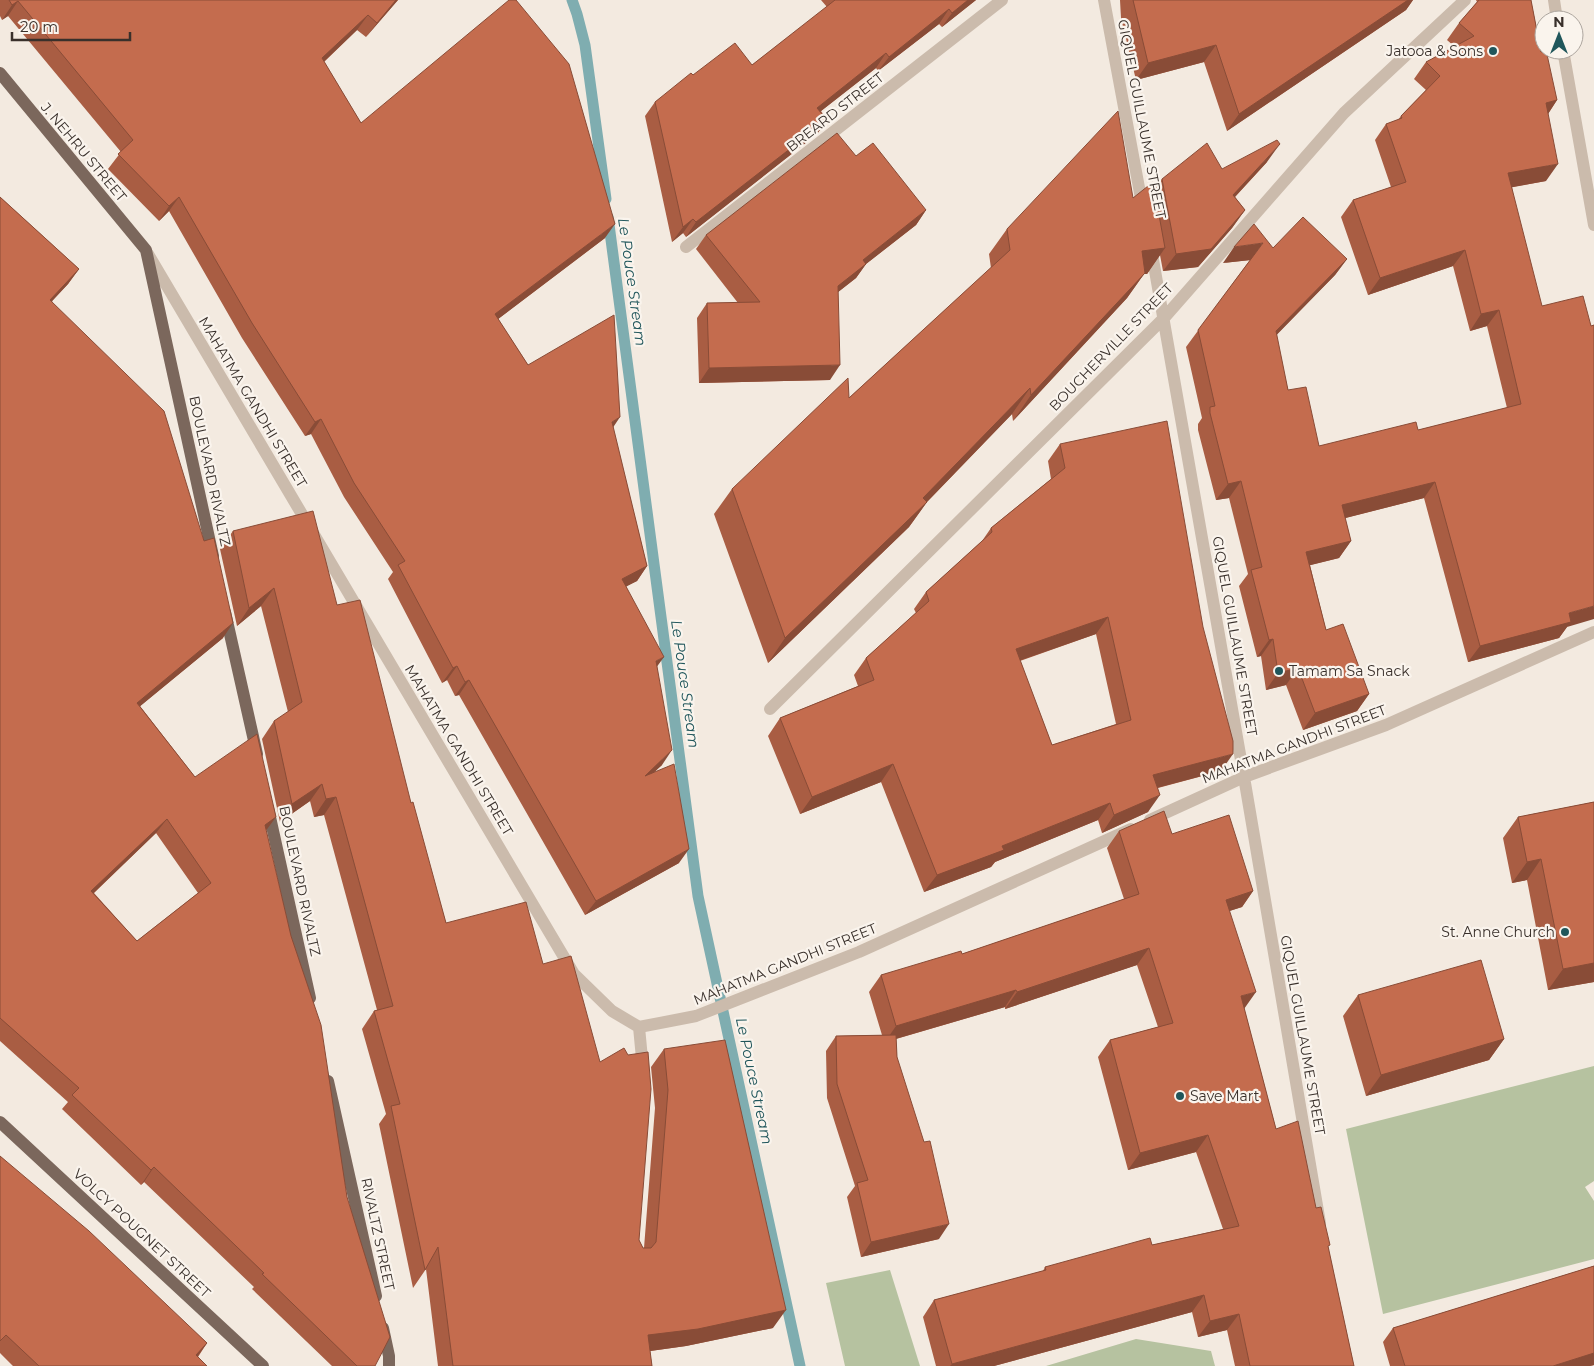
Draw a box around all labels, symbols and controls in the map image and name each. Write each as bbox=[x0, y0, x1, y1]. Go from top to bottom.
scale bar bbox=[12, 10, 130, 42]
north arrow bbox=[1534, 10, 1584, 60]
text: N bbox=[1553, 13, 1565, 31]
text: 20 m bbox=[20, 17, 58, 36]
street label: GIQUEL GUILLAUME STREET bbox=[1114, 18, 1170, 220]
place label: Jatooa & Sons bbox=[1385, 42, 1483, 60]
marker: Jatooa & Sons bbox=[1487, 45, 1499, 57]
street label: BREARD STREET bbox=[783, 68, 887, 156]
street label: J. NEHRU STREET bbox=[37, 98, 131, 205]
water label: Le Pouce Stream bbox=[614, 217, 651, 347]
street label: BOUCHERVILLE STREET bbox=[1045, 279, 1177, 415]
street label: MAHATMA GANDHI STREET bbox=[195, 313, 311, 491]
street label: BOULEVARD RIVALTZ bbox=[185, 394, 235, 548]
street label: GIQUEL GUILLAUME STREET bbox=[1209, 535, 1261, 737]
water label: Le Pouce Stream bbox=[667, 619, 704, 749]
street label: MAHATMA GANDHI STREET bbox=[401, 661, 517, 839]
place label: Tamam Sa Snack bbox=[1289, 662, 1410, 680]
marker: Tamam Sa Snack bbox=[1273, 665, 1285, 677]
street label: MAHATMA GANDHI STREET bbox=[1199, 700, 1389, 788]
street label: BOULEVARD RIVALTZ bbox=[275, 804, 325, 958]
street label: MAHATMA GANDHI STREET bbox=[691, 919, 879, 1009]
place label: St. Anne Church bbox=[1441, 923, 1555, 941]
marker: St. Anne Church bbox=[1559, 926, 1571, 938]
street label: GIQUEL GUILLAUME STREET bbox=[1277, 934, 1329, 1136]
water label: Le Pouce Stream bbox=[732, 1016, 777, 1146]
place label: Save Mart bbox=[1190, 1087, 1260, 1105]
marker: Save Mart bbox=[1174, 1090, 1186, 1102]
street label: VOLCY POUGNET STREET bbox=[70, 1165, 214, 1301]
street label: RIVALTZ STREET bbox=[357, 1176, 399, 1292]

